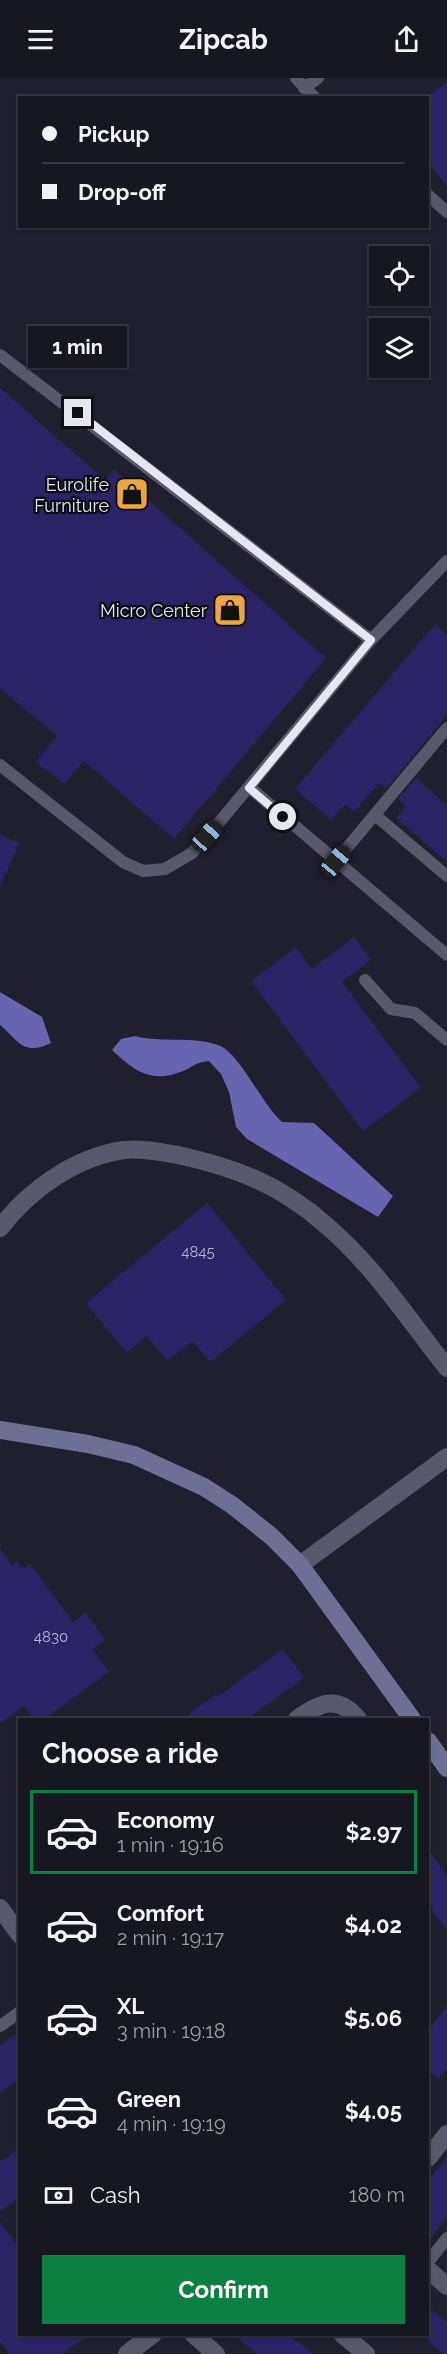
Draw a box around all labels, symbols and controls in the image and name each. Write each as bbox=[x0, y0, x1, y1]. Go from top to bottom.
icon: menu bbox=[24, 23, 57, 56]
icon: share bbox=[390, 23, 423, 56]
text: Zipcab bbox=[179, 24, 268, 55]
text: Pickup bbox=[78, 121, 150, 147]
text: Drop-off bbox=[78, 179, 166, 205]
map controls bbox=[369, 246, 429, 378]
button: locate bbox=[369, 246, 429, 306]
button: layers bbox=[369, 318, 429, 378]
callout: 1 min bbox=[28, 326, 128, 368]
text: 1 min bbox=[52, 335, 103, 359]
route end bbox=[64, 399, 91, 426]
place label: Eurolife Furniture bbox=[34, 474, 109, 516]
shop icon: Eurolife Furniture bbox=[114, 476, 150, 512]
shop icon: Micro Center bbox=[212, 592, 248, 628]
place label: Micro Center bbox=[100, 600, 208, 621]
route start bbox=[269, 803, 296, 830]
car bbox=[188, 817, 226, 855]
car bbox=[318, 841, 354, 881]
house number: 4845 bbox=[181, 1243, 215, 1261]
house number: 4830 bbox=[34, 1628, 68, 1646]
text: Choose a ride bbox=[42, 1738, 218, 1769]
icon: car bbox=[45, 1805, 99, 1859]
text: Economy bbox=[117, 1807, 215, 1833]
text: $2.97 bbox=[345, 1819, 402, 1845]
text: 1 min · 19:16 bbox=[117, 1833, 224, 1857]
icon: car bbox=[45, 1898, 99, 1952]
text: Comfort bbox=[117, 1900, 204, 1926]
text: $4.02 bbox=[345, 1912, 402, 1938]
text: 2 min · 19:17 bbox=[117, 1926, 224, 1950]
icon: car bbox=[45, 1991, 99, 2045]
text: XL bbox=[117, 1993, 144, 2019]
text: $5.06 bbox=[344, 2005, 402, 2031]
text: 3 min · 19:18 bbox=[117, 2019, 226, 2043]
icon: car bbox=[45, 2084, 99, 2138]
text: Green bbox=[117, 2086, 181, 2112]
text: $4.05 bbox=[345, 2098, 402, 2124]
text: 4 min · 19:19 bbox=[117, 2112, 226, 2136]
icon: cash bbox=[42, 2179, 75, 2212]
text: Cash bbox=[90, 2182, 141, 2208]
text: 180 m bbox=[349, 2183, 405, 2207]
button: Confirm bbox=[42, 2255, 405, 2324]

